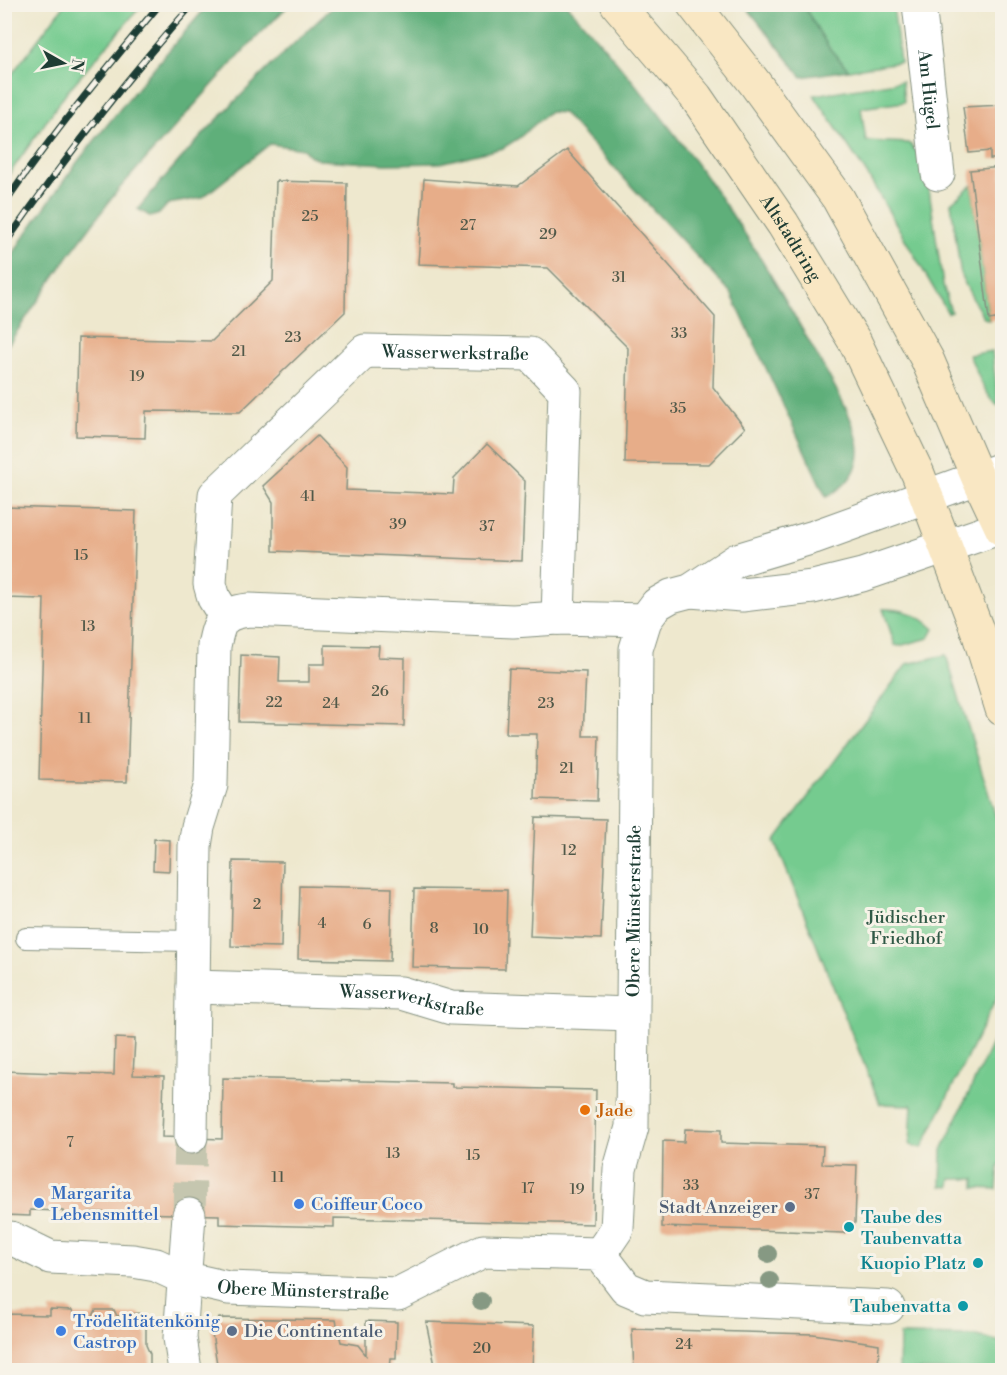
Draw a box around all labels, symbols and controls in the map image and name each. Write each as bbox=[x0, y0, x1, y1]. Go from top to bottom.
north arrow bbox=[33, 33, 93, 93]
street label: Am Hügel bbox=[913, 47, 945, 131]
text: N bbox=[66, 57, 88, 73]
street label: Altstadtring bbox=[754, 189, 827, 286]
house number: 25 bbox=[302, 207, 318, 226]
house number: 27 bbox=[460, 216, 476, 235]
house number: 29 bbox=[539, 225, 557, 244]
house number: 31 bbox=[612, 268, 627, 287]
house number: 33 bbox=[671, 324, 687, 343]
house number: 23 bbox=[285, 328, 301, 347]
street label: Wasserwerkstraße bbox=[380, 340, 529, 365]
house number: 21 bbox=[231, 342, 247, 361]
house number: 19 bbox=[129, 367, 145, 386]
house number: 35 bbox=[670, 399, 686, 418]
house number: 41 bbox=[300, 487, 316, 506]
house number: 39 bbox=[389, 515, 407, 534]
house number: 37 bbox=[479, 517, 495, 536]
house number: 15 bbox=[74, 546, 88, 565]
house number: 13 bbox=[81, 617, 95, 636]
house number: 26 bbox=[371, 682, 389, 701]
house number: 22 bbox=[265, 693, 283, 712]
house number: 24 bbox=[322, 694, 340, 713]
house number: 23 bbox=[538, 694, 554, 713]
house number: 11 bbox=[78, 709, 92, 728]
house number: 21 bbox=[559, 759, 575, 778]
street label: Obere Münsterstraße bbox=[622, 825, 646, 997]
house number: 12 bbox=[561, 841, 577, 860]
house number: 2 bbox=[253, 895, 261, 914]
park label: Jüdischer Friedhof bbox=[866, 906, 945, 950]
house number: 4 bbox=[318, 914, 327, 933]
house number: 6 bbox=[362, 915, 372, 934]
house number: 8 bbox=[429, 919, 439, 938]
house number: 10 bbox=[473, 920, 489, 939]
street label: Wasserwerkstraße bbox=[338, 980, 485, 1021]
place label: Jade bbox=[596, 1099, 633, 1122]
marker: Jade bbox=[578, 1103, 592, 1117]
house number: 7 bbox=[66, 1133, 74, 1152]
house number: 13 bbox=[386, 1144, 400, 1163]
house number: 15 bbox=[466, 1146, 480, 1165]
house number: 11 bbox=[271, 1168, 285, 1187]
house number: 33 bbox=[683, 1176, 699, 1195]
house number: 17 bbox=[521, 1179, 535, 1198]
house number: 19 bbox=[569, 1180, 585, 1199]
place label: Margarita Lebensmittel bbox=[51, 1182, 159, 1226]
house number: 37 bbox=[804, 1185, 820, 1204]
place label: Coiffeur Coco bbox=[311, 1193, 423, 1216]
marker: Margarita Lebensmittel bbox=[32, 1196, 46, 1210]
place label: Stadt Anzeiger bbox=[659, 1196, 778, 1219]
marker: Coiffeur Coco bbox=[292, 1197, 306, 1211]
marker: Stadt Anzeiger bbox=[783, 1200, 797, 1214]
place label: Taube des Taubenvatta bbox=[861, 1206, 963, 1250]
marker: Taube des Taubenvatta bbox=[842, 1220, 856, 1234]
place label: Kuopio Platz bbox=[860, 1252, 966, 1275]
marker: Kuopio Platz bbox=[971, 1256, 985, 1270]
street label: Obere Münsterstraße bbox=[215, 1274, 390, 1305]
place label: Taubenvatta bbox=[850, 1295, 952, 1318]
marker: Taubenvatta bbox=[956, 1299, 970, 1313]
place label: Trödelitätenkönig Castrop bbox=[73, 1310, 221, 1354]
place label: Die Continentale bbox=[244, 1320, 383, 1343]
marker: Trödelitätenkönig Castrop bbox=[54, 1324, 68, 1338]
marker: Die Continentale bbox=[225, 1324, 239, 1338]
house number: 24 bbox=[675, 1335, 693, 1354]
house number: 20 bbox=[473, 1339, 491, 1358]

